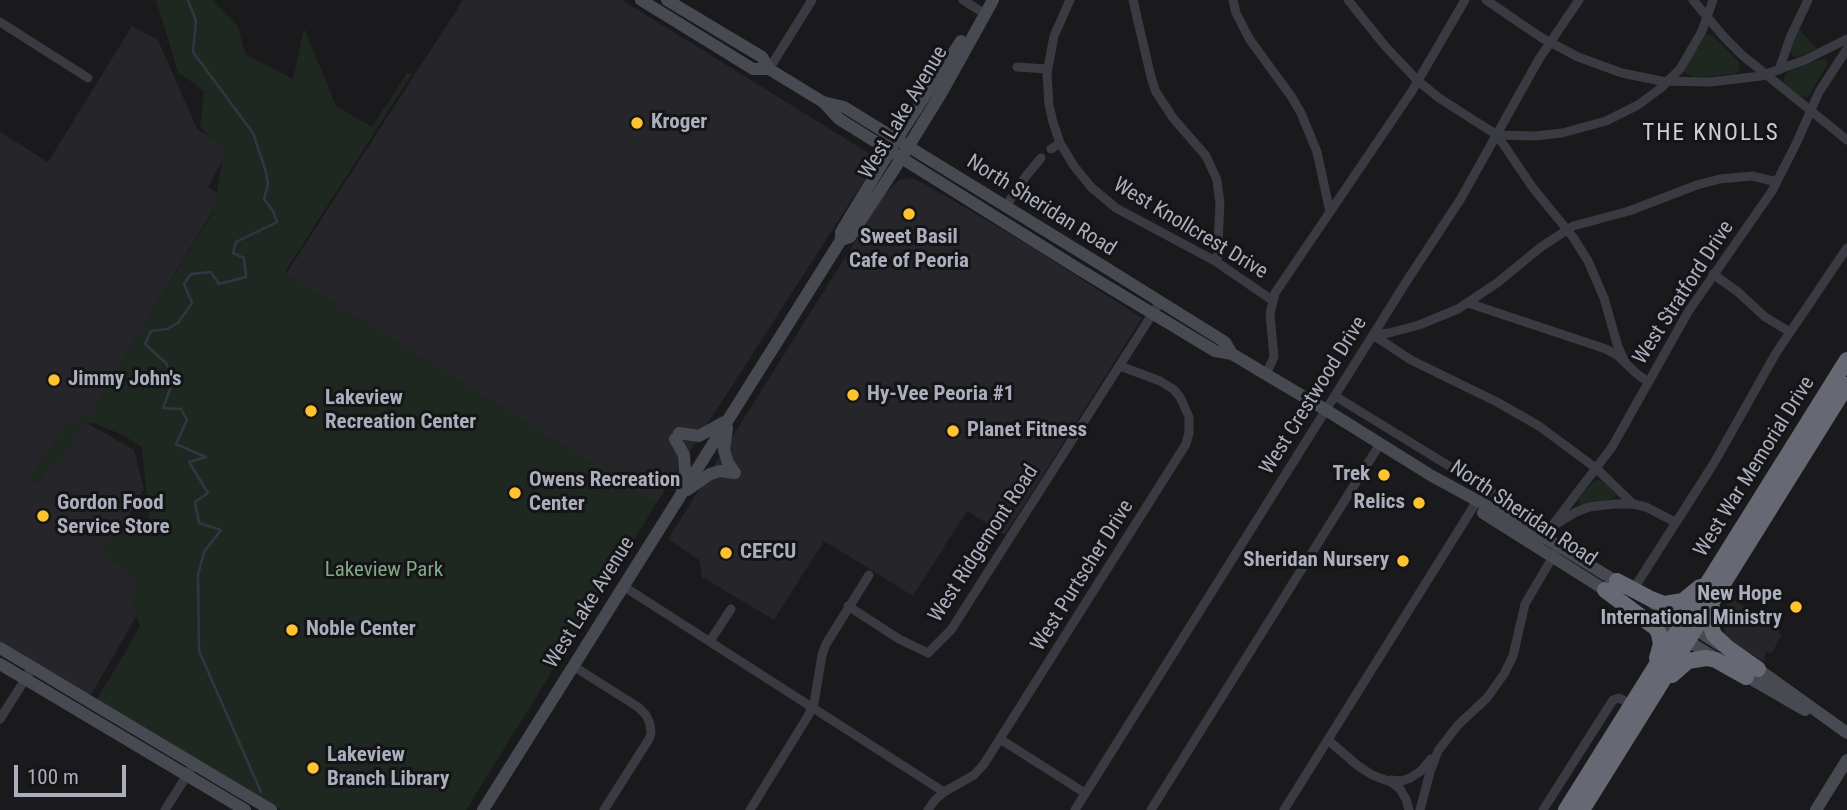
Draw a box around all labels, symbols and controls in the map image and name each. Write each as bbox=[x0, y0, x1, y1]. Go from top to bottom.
street label: West Lake Avenue bbox=[854, 42, 954, 184]
place label: Kroger bbox=[651, 110, 707, 136]
marker: Kroger bbox=[629, 115, 645, 131]
district label: THE KNOLLS bbox=[1644, 120, 1778, 148]
street label: North Sheridan Road bbox=[962, 150, 1120, 262]
street label: West Knollcrest Drive bbox=[1108, 173, 1272, 285]
marker: Sweet Basil Cafe of Peoria bbox=[901, 206, 917, 222]
street label: West Stratford Drive bbox=[1628, 217, 1740, 369]
place label: Sweet Basil Cafe of Peoria bbox=[849, 225, 969, 275]
street label: West Crestwood Drive bbox=[1255, 312, 1373, 480]
place label: Jimmy John's bbox=[68, 367, 182, 393]
marker: Jimmy John's bbox=[46, 372, 62, 388]
street label: West War Memorial Drive bbox=[1689, 372, 1821, 562]
place label: Hy-Vee Peoria #1 bbox=[867, 382, 1014, 408]
place label: Lakeview Recreation Center bbox=[325, 386, 476, 436]
marker: Hy-Vee Peoria #1 bbox=[845, 387, 861, 403]
marker: Lakeview Recreation Center bbox=[303, 403, 319, 419]
place label: Planet Fitness bbox=[967, 418, 1087, 444]
marker: Planet Fitness bbox=[945, 423, 961, 439]
street label: North Sheridan Road bbox=[1445, 456, 1601, 572]
street label: West Ridgemont Road bbox=[924, 461, 1044, 627]
place label: Trek bbox=[1332, 462, 1370, 488]
marker: Trek bbox=[1376, 467, 1392, 483]
place label: Owens Recreation Center bbox=[529, 468, 680, 518]
marker: Owens Recreation Center bbox=[507, 485, 523, 501]
place label: Relics bbox=[1354, 490, 1405, 516]
place label: Gordon Food Service Store bbox=[57, 491, 169, 541]
marker: Relics bbox=[1411, 495, 1427, 511]
street label: West Purtscher Drive bbox=[1026, 496, 1140, 656]
marker: Gordon Food Service Store bbox=[35, 508, 51, 524]
street label: West Lake Avenue bbox=[539, 532, 641, 674]
place label: CEFCU bbox=[740, 540, 796, 566]
marker: CEFCU bbox=[718, 545, 734, 561]
place label: Sheridan Nursery bbox=[1243, 548, 1389, 574]
marker: Sheridan Nursery bbox=[1395, 553, 1411, 569]
park label: Lakeview Park bbox=[325, 558, 443, 584]
place label: New Hope International Ministry bbox=[1600, 582, 1782, 632]
marker: New Hope International Ministry bbox=[1788, 599, 1804, 615]
place label: Noble Center bbox=[306, 617, 416, 643]
marker: Noble Center bbox=[284, 622, 300, 638]
place label: Lakeview Branch Library bbox=[327, 743, 449, 793]
scale bar bbox=[18, 750, 130, 794]
marker: Lakeview Branch Library bbox=[305, 760, 321, 776]
text: 100 m bbox=[27, 765, 79, 789]

